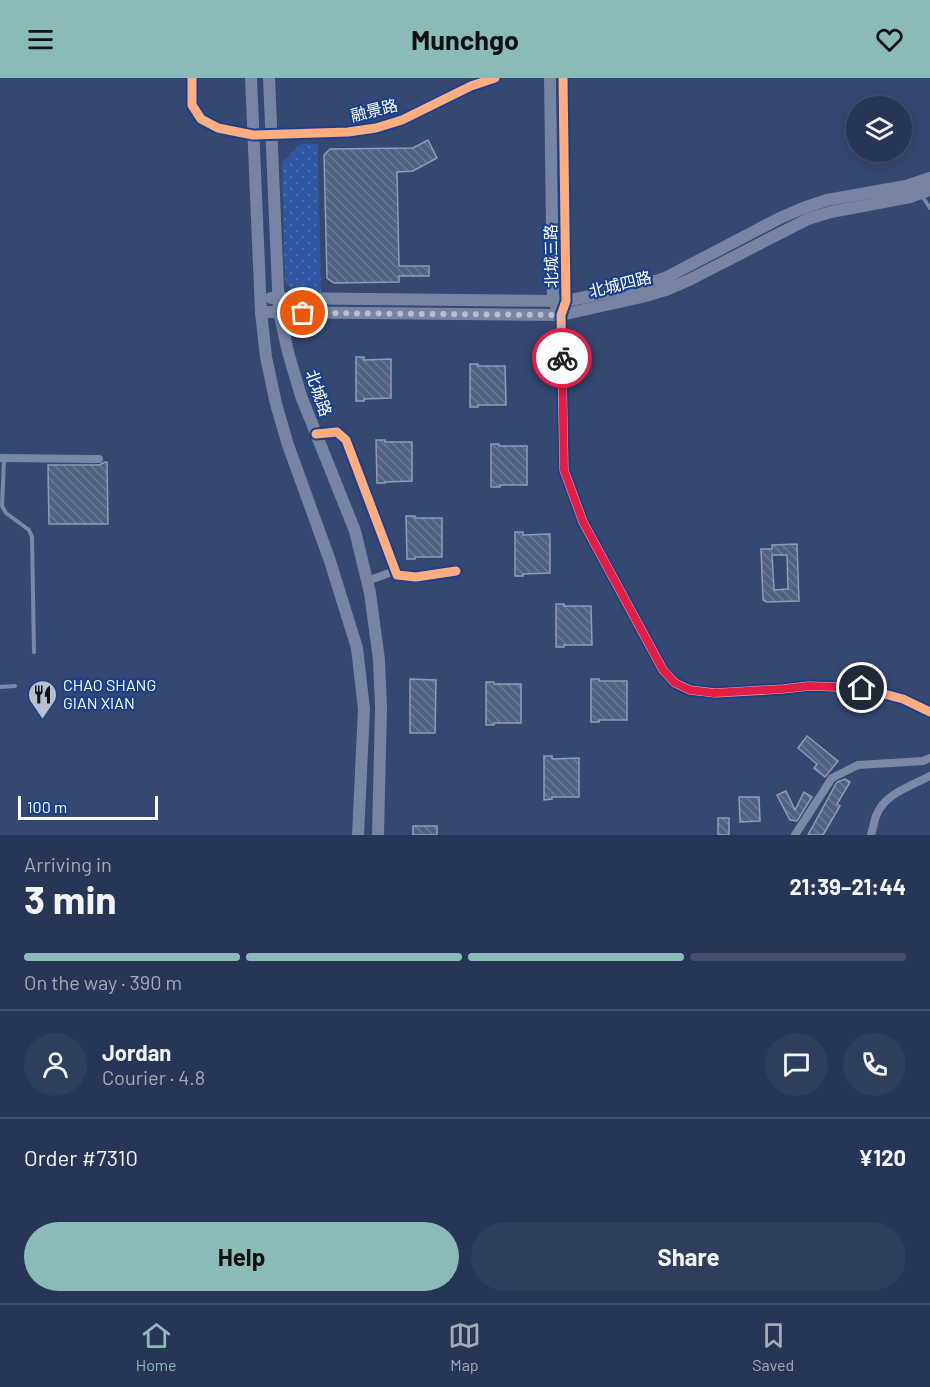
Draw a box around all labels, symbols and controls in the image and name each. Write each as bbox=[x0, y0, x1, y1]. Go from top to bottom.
icon: menu bbox=[24, 23, 57, 56]
text: Munchgo bbox=[411, 23, 519, 55]
icon: heart bbox=[873, 23, 906, 56]
street label: 融景路 bbox=[348, 94, 399, 125]
map controls bbox=[846, 96, 912, 162]
button: layers bbox=[846, 96, 912, 162]
street label: 北城三路 bbox=[540, 224, 561, 288]
street label: 北城四路 bbox=[587, 267, 653, 300]
pin bbox=[277, 287, 328, 338]
icon: bag bbox=[286, 296, 319, 329]
courier bbox=[532, 328, 592, 388]
icon: bike bbox=[546, 342, 579, 375]
street label: 北城路 bbox=[303, 367, 336, 419]
pin bbox=[836, 662, 887, 713]
icon: home bbox=[845, 671, 878, 704]
place label: CHAO SHANG GIAN XIAN bbox=[63, 675, 156, 712]
restaurant icon: CHAO SHANG GIAN XIAN bbox=[26, 678, 58, 720]
scale bar bbox=[18, 793, 158, 820]
text: 100 m bbox=[27, 797, 67, 816]
text: Arriving in bbox=[24, 852, 112, 876]
text: 21:39–21:44 bbox=[789, 873, 906, 899]
text: 3 min bbox=[24, 875, 117, 922]
text: On the way · 390 m bbox=[24, 970, 182, 994]
button: person bbox=[24, 1033, 87, 1096]
button: chat bbox=[765, 1033, 828, 1096]
button: phone bbox=[843, 1033, 906, 1096]
text: Jordan bbox=[102, 1039, 171, 1065]
text: Courier · 4.8 bbox=[102, 1065, 205, 1089]
text: Order #7310 bbox=[24, 1144, 138, 1170]
text: ¥120 bbox=[858, 1144, 906, 1170]
button: Help bbox=[24, 1222, 459, 1291]
button: Share bbox=[471, 1222, 906, 1291]
tab: Home bbox=[136, 1319, 177, 1374]
tab: Map bbox=[448, 1319, 481, 1374]
tab: Saved bbox=[752, 1319, 794, 1374]

